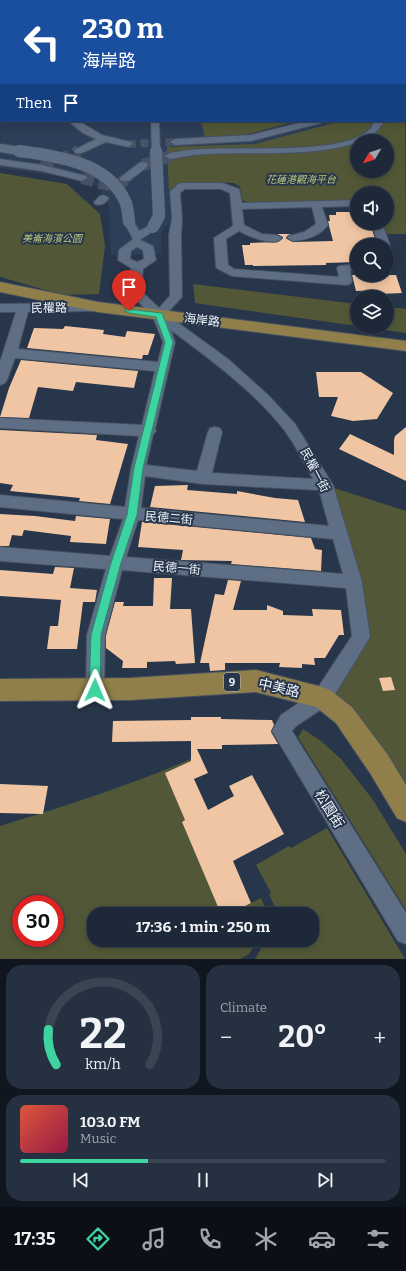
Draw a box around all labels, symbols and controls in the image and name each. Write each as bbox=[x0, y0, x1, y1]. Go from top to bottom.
text: 230 m bbox=[82, 12, 163, 45]
icon: left bbox=[16, 16, 68, 68]
text: 海岸路 bbox=[82, 50, 136, 72]
icon: arrive bbox=[60, 92, 82, 114]
text: Then bbox=[16, 94, 52, 112]
north arrow bbox=[350, 134, 394, 178]
map controls bbox=[350, 134, 394, 334]
park label: 花蓮港觀海平台 bbox=[266, 174, 337, 186]
button: sound bbox=[350, 186, 394, 230]
park label: 美崙海濱公園 bbox=[22, 233, 84, 245]
button: search bbox=[350, 238, 394, 282]
pin bbox=[112, 270, 146, 311]
icon: arrive bbox=[118, 276, 140, 298]
button: layers bbox=[350, 290, 394, 334]
street label: 民權路 bbox=[31, 301, 67, 315]
street label: 海岸路 bbox=[183, 311, 221, 329]
street label: 民權一街 bbox=[298, 446, 332, 494]
street label: 民德二街 bbox=[144, 509, 194, 527]
street label: 民德一街 bbox=[152, 559, 202, 577]
position arrow bbox=[74, 669, 116, 711]
road number: 9 bbox=[224, 673, 240, 691]
street label: 中美路 bbox=[257, 675, 301, 701]
street label: 松園街 bbox=[311, 787, 347, 831]
speed limit sign: 30 bbox=[12, 895, 64, 947]
text: 17:36 · 1 min · 250 m bbox=[136, 918, 270, 936]
text: Climate bbox=[220, 1000, 267, 1015]
text: 22 bbox=[80, 1009, 126, 1059]
text: 20° bbox=[278, 1019, 327, 1055]
text: − bbox=[220, 1024, 232, 1051]
text: + bbox=[373, 1024, 386, 1051]
text: km/h bbox=[85, 1056, 121, 1073]
text: 103.0 FM bbox=[80, 1113, 140, 1131]
text: Music bbox=[80, 1131, 116, 1146]
icon: previous bbox=[70, 1169, 92, 1191]
icon: pause bbox=[192, 1169, 214, 1191]
icon: next bbox=[314, 1169, 336, 1191]
icon: directions bbox=[84, 1225, 112, 1253]
icon: music bbox=[140, 1225, 168, 1253]
icon: phone bbox=[196, 1225, 224, 1253]
icon: climate bbox=[252, 1225, 280, 1253]
icon: car bbox=[308, 1225, 336, 1253]
icon: filters bbox=[364, 1225, 392, 1253]
text: 17:35 bbox=[14, 1228, 56, 1250]

